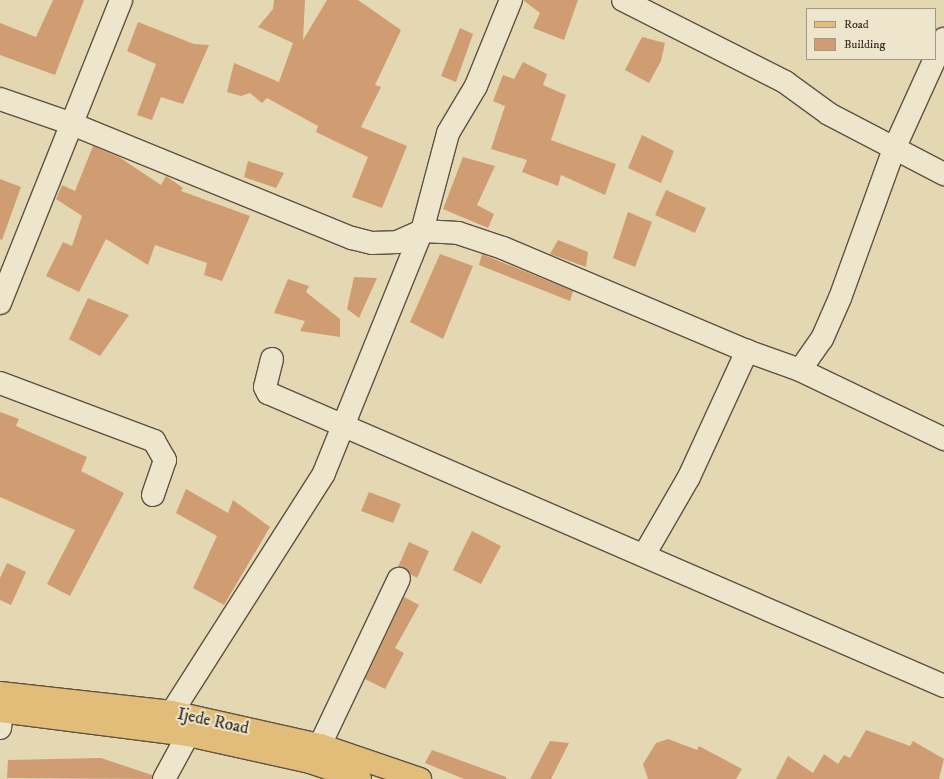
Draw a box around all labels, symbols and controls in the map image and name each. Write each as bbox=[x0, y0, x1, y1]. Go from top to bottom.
legend bbox=[806, 8, 936, 60]
text: Road bbox=[844, 17, 869, 32]
text: Building bbox=[844, 37, 885, 52]
street label: Ijede Road bbox=[175, 704, 251, 740]

